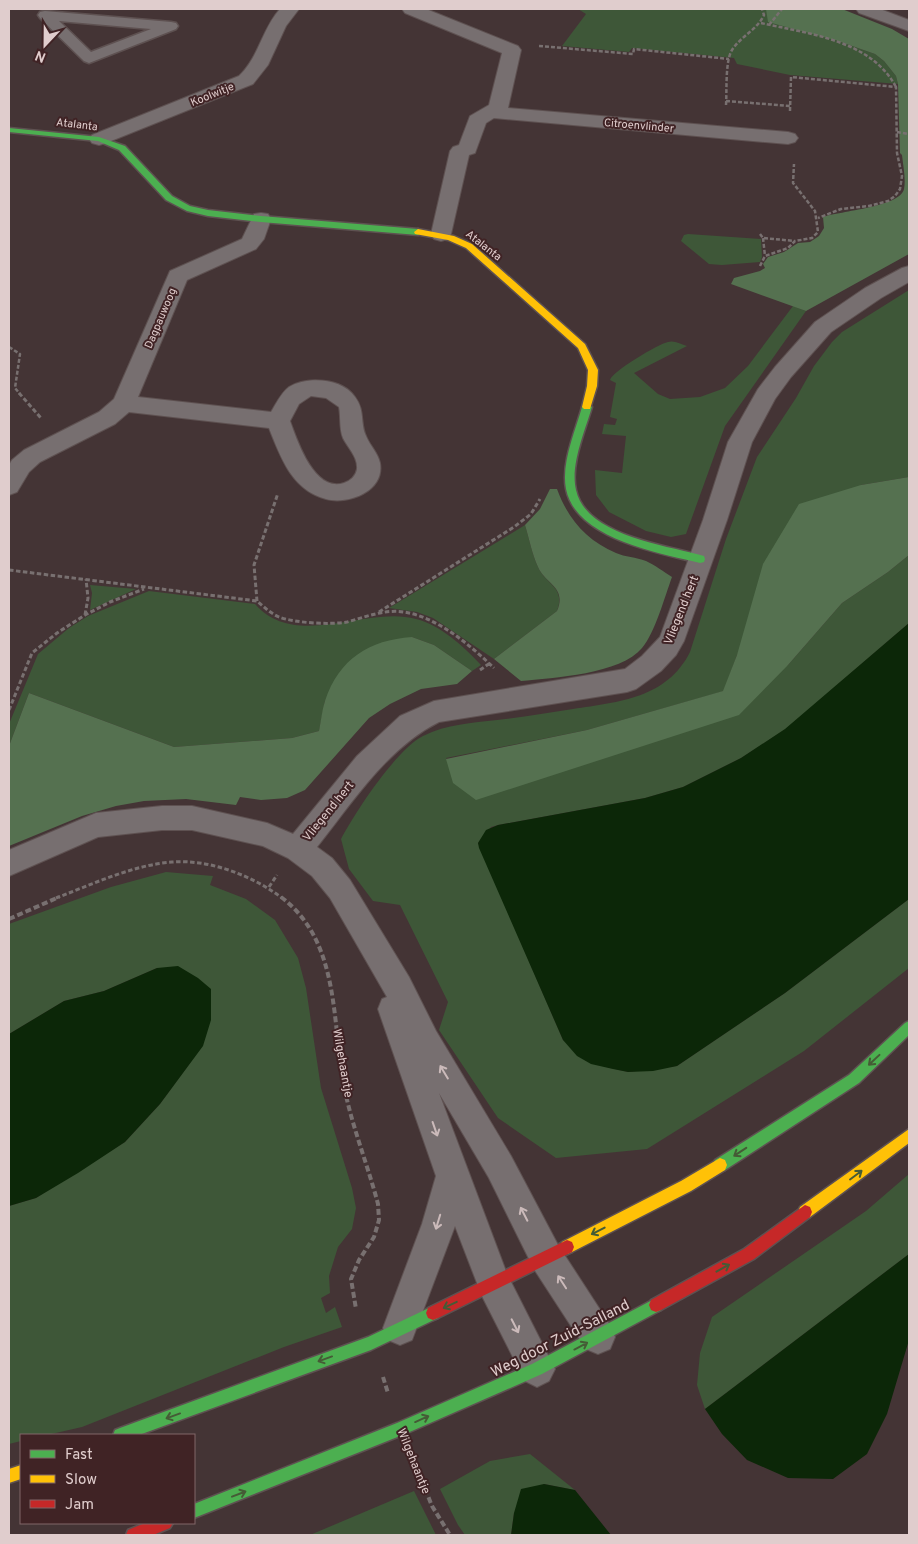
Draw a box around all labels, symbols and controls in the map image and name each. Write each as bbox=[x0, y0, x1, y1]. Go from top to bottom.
north arrow bbox=[20, 20, 70, 70]
text: N bbox=[33, 46, 49, 65]
street label: Koolwitje bbox=[188, 80, 236, 110]
street label: Atalanta bbox=[55, 115, 99, 135]
street label: Citroenvlinder bbox=[603, 116, 675, 136]
street label: Atalanta bbox=[463, 227, 504, 264]
street label: Dagpauwoog bbox=[142, 286, 180, 351]
street label: Vliegend hert bbox=[661, 573, 703, 647]
street label: Vliegend hert bbox=[299, 778, 358, 845]
street label: Wilgehaantje bbox=[328, 1027, 356, 1099]
one-way arrow bbox=[867, 1054, 880, 1066]
one-way arrow bbox=[438, 1066, 448, 1080]
one-way arrow bbox=[431, 1120, 440, 1136]
one-way arrow bbox=[733, 1146, 747, 1157]
one-way arrow bbox=[849, 1170, 863, 1180]
one-way arrow bbox=[519, 1206, 529, 1221]
one-way arrow bbox=[433, 1214, 443, 1230]
one-way arrow bbox=[591, 1227, 606, 1236]
one-way arrow bbox=[715, 1263, 730, 1272]
one-way arrow bbox=[557, 1276, 567, 1290]
street label: Weg door Zuid-Salland bbox=[488, 1296, 633, 1383]
one-way arrow bbox=[443, 1300, 458, 1310]
one-way arrow bbox=[511, 1319, 521, 1334]
one-way arrow bbox=[573, 1341, 588, 1351]
one-way arrow bbox=[318, 1355, 333, 1364]
one-way arrow bbox=[166, 1412, 181, 1421]
one-way arrow bbox=[414, 1414, 429, 1424]
street label: Wilgehaantje bbox=[393, 1426, 434, 1497]
legend bbox=[20, 1434, 195, 1524]
text: Fast bbox=[65, 1446, 93, 1465]
text: Slow bbox=[65, 1471, 97, 1490]
one-way arrow bbox=[231, 1488, 246, 1498]
text: Jam bbox=[65, 1496, 94, 1515]

